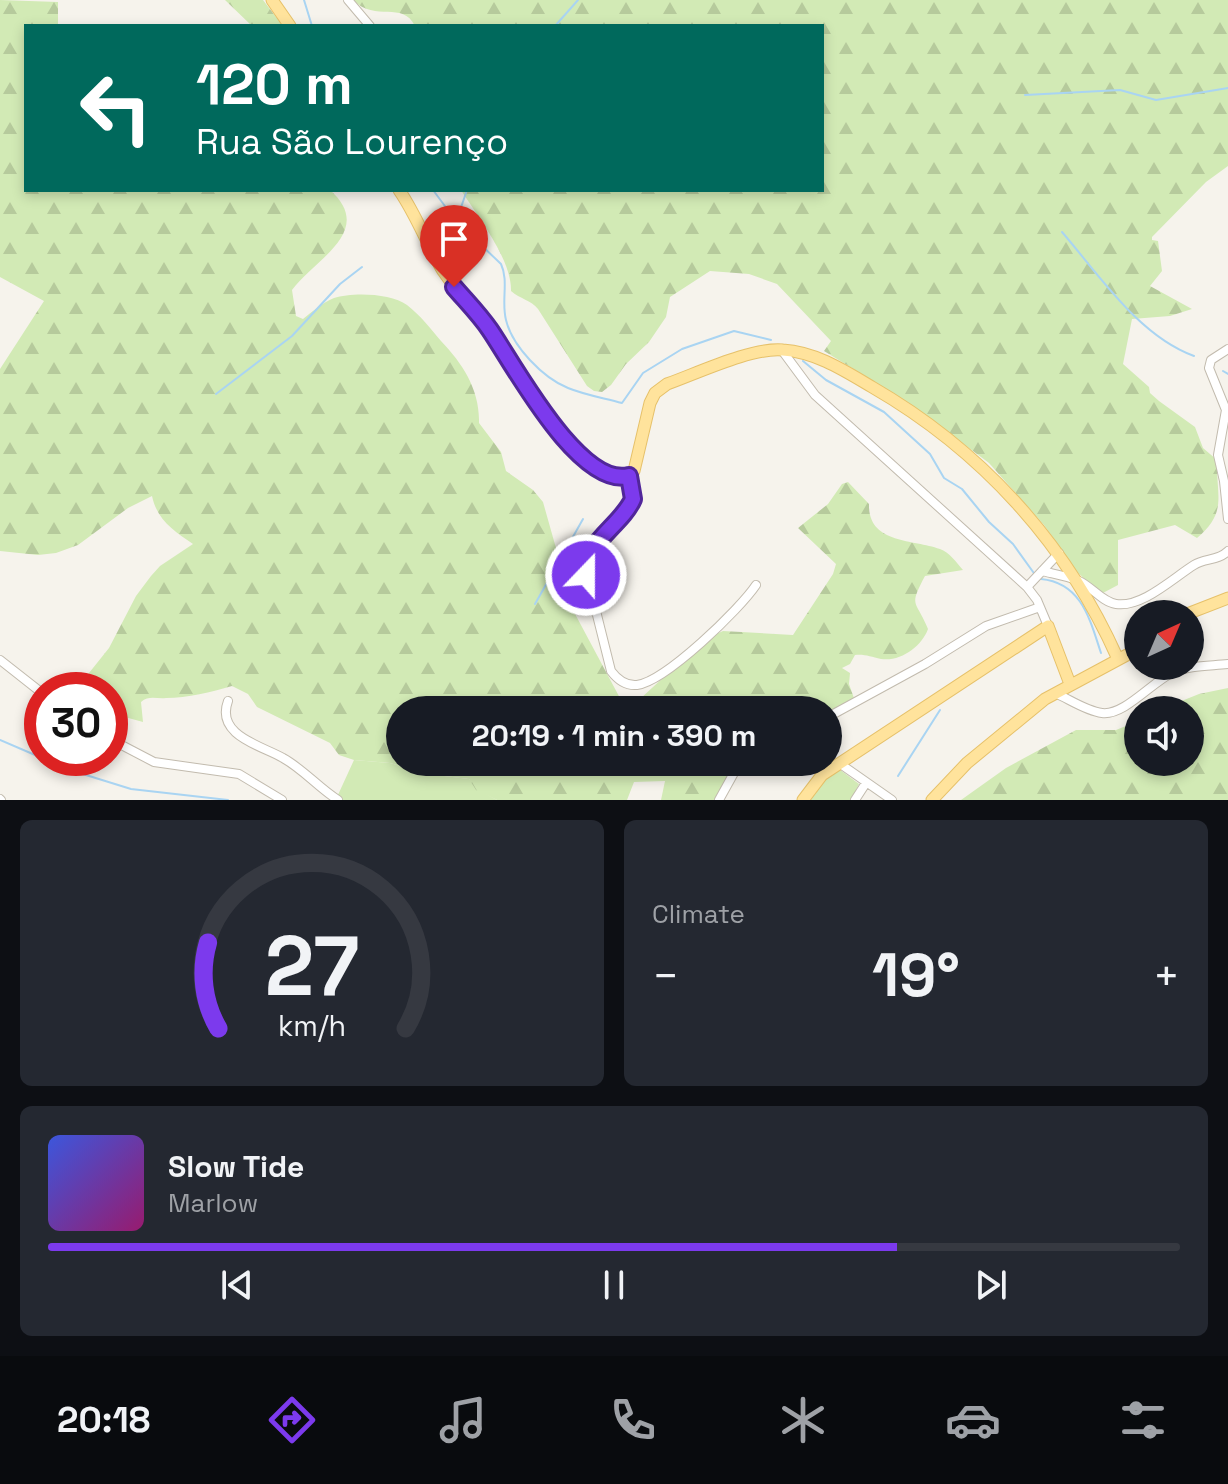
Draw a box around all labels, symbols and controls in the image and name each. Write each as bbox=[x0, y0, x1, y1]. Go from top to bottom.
text: 120 m bbox=[196, 49, 353, 120]
icon: left bbox=[64, 56, 168, 160]
text: Rua São Lourenço bbox=[196, 119, 508, 165]
pin bbox=[420, 205, 488, 287]
icon: arrive bbox=[432, 217, 476, 261]
position arrow bbox=[544, 533, 628, 617]
north arrow bbox=[1124, 600, 1204, 680]
map controls bbox=[1124, 600, 1204, 776]
speed limit sign: 30 bbox=[24, 672, 128, 776]
button: sound bbox=[1124, 696, 1204, 776]
text: 20:19 · 1 min · 390 m bbox=[472, 716, 756, 755]
text: Climate bbox=[652, 897, 745, 931]
text: 27 bbox=[265, 913, 359, 1019]
text: 19° bbox=[872, 937, 960, 1014]
text: − bbox=[652, 948, 679, 1004]
text: + bbox=[1153, 948, 1180, 1004]
text: km/h bbox=[278, 1008, 346, 1044]
text: Slow Tide bbox=[168, 1147, 304, 1186]
text: Marlow bbox=[168, 1186, 258, 1220]
icon: previous bbox=[215, 1263, 259, 1307]
icon: pause bbox=[592, 1263, 636, 1307]
icon: next bbox=[969, 1263, 1013, 1307]
icon: directions bbox=[264, 1392, 320, 1448]
icon: music bbox=[435, 1392, 491, 1448]
icon: phone bbox=[605, 1392, 661, 1448]
icon: climate bbox=[775, 1392, 831, 1448]
icon: car bbox=[945, 1392, 1001, 1448]
icon: filters bbox=[1115, 1392, 1171, 1448]
text: 20:18 bbox=[57, 1397, 150, 1443]

